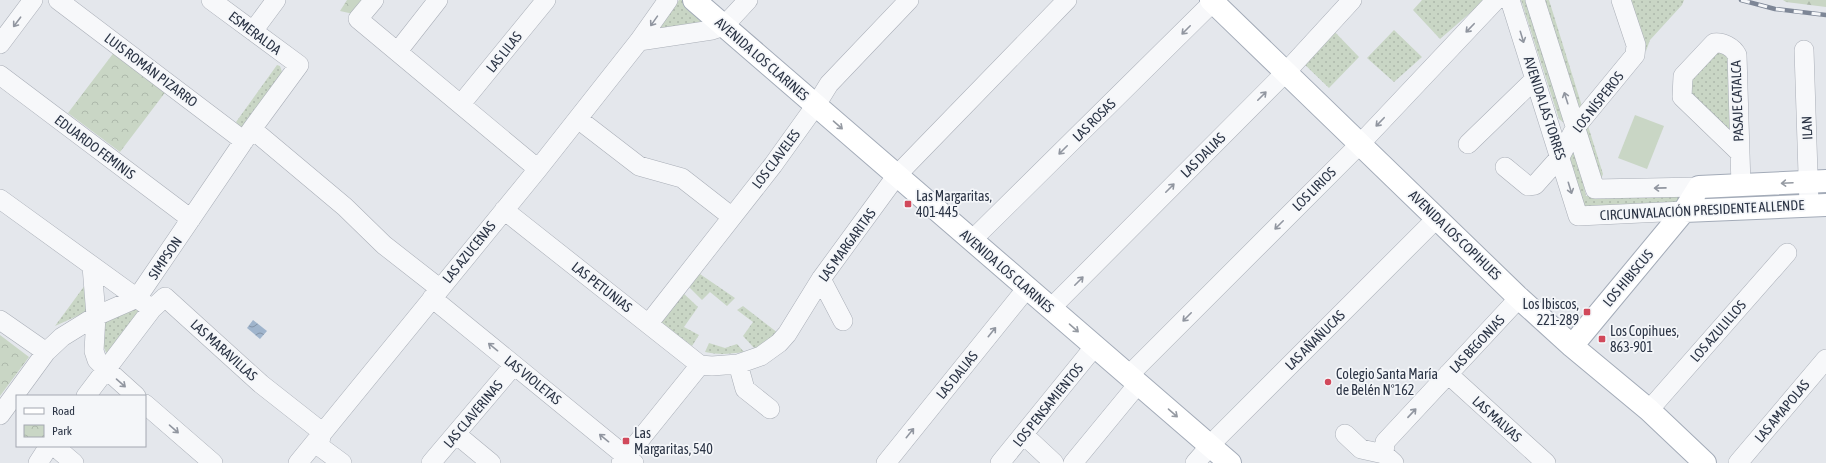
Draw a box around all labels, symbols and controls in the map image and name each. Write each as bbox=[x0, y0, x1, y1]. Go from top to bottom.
street label: ESMERALDA bbox=[226, 8, 284, 58]
street label: AVENIDA LOS CLARINES bbox=[712, 14, 812, 104]
one-way arrow bbox=[649, 15, 658, 26]
one-way arrow bbox=[13, 17, 21, 28]
one-way arrow bbox=[1465, 23, 1474, 33]
one-way arrow bbox=[1181, 25, 1191, 35]
street label: LAS LILAS bbox=[483, 29, 525, 75]
street label: LUIS ROMÁN PIZARRO bbox=[101, 30, 201, 110]
one-way arrow bbox=[1519, 31, 1526, 44]
street label: AVENIDA LAS TORRES bbox=[1521, 54, 1569, 162]
street label: PASAJE CATALCA bbox=[1728, 60, 1746, 142]
street label: LOS NÍSPEROS bbox=[1569, 68, 1627, 136]
one-way arrow bbox=[1257, 91, 1267, 101]
one-way arrow bbox=[1562, 92, 1569, 105]
street label: LAS ROSAS bbox=[1069, 95, 1119, 145]
street label: EDUARDO FEMINIS bbox=[52, 112, 138, 182]
street label: ILAN bbox=[1799, 116, 1815, 140]
one-way arrow bbox=[1376, 117, 1385, 127]
one-way arrow bbox=[833, 120, 843, 129]
street label: LOS CLAVELES bbox=[749, 126, 803, 192]
street label: LAS DALIAS bbox=[1177, 129, 1229, 181]
one-way arrow bbox=[1058, 145, 1068, 155]
street label: LOS LIRIOS bbox=[1289, 164, 1339, 214]
one-way arrow bbox=[1781, 179, 1794, 187]
one-way arrow bbox=[1567, 181, 1574, 194]
one-way arrow bbox=[1165, 183, 1175, 193]
one-way arrow bbox=[1654, 184, 1667, 191]
street label: AVENIDA LOS COPIHUES bbox=[1406, 187, 1504, 283]
place label: Las Margaritas, 401-445 bbox=[916, 188, 992, 220]
street label: CIRCUNVALACIÓN PRESIDENTE ALLENDE bbox=[1599, 197, 1805, 223]
marker: Las Margaritas, 401-445 bbox=[903, 199, 913, 209]
street label: LAS MARGARITAS bbox=[815, 205, 879, 285]
street label: LAS AZUCENAS bbox=[439, 218, 499, 286]
one-way arrow bbox=[1274, 220, 1284, 230]
street label: AVENIDA LOS CLARINES bbox=[957, 226, 1057, 316]
street label: SIMPSON bbox=[145, 234, 185, 282]
street label: LOS HIBISCUS bbox=[1600, 246, 1656, 310]
street label: LAS PETUNIAS bbox=[569, 259, 635, 315]
one-way arrow bbox=[1074, 276, 1084, 286]
place label: Los Ibiscos, 221-289 bbox=[1523, 296, 1579, 328]
street label: LOS AZULILLOS bbox=[1687, 297, 1749, 365]
street label: LAS AÑAÑUCAS bbox=[1282, 307, 1348, 373]
marker: Los Ibiscos, 221-289 bbox=[1582, 307, 1592, 317]
one-way arrow bbox=[1182, 312, 1192, 322]
street label: LAS BEGONIAS bbox=[1446, 312, 1508, 376]
street label: LAS MARAVILLAS bbox=[187, 316, 261, 384]
place label: Los Copihues, 863-901 bbox=[1610, 323, 1679, 355]
one-way arrow bbox=[1069, 324, 1080, 333]
one-way arrow bbox=[988, 326, 996, 337]
marker: Los Copihues, 863-901 bbox=[1597, 334, 1607, 344]
one-way arrow bbox=[487, 343, 498, 352]
street label: LAS DALIAS bbox=[933, 348, 981, 402]
street label: LAS VIOLETAS bbox=[501, 352, 565, 408]
street label: LOS PENSAMIENTOS bbox=[1010, 360, 1086, 450]
place label: Colegio Santa María de Belén N°162 bbox=[1336, 366, 1438, 398]
street label: LAS CLAVERINAS bbox=[440, 377, 506, 451]
marker: Colegio Santa María de Belén N°162 bbox=[1323, 377, 1333, 387]
street label: LAS AMAPOLAS bbox=[1751, 377, 1813, 445]
one-way arrow bbox=[116, 378, 126, 387]
street label: LAS MALVAS bbox=[1469, 393, 1525, 445]
legend bbox=[16, 395, 146, 447]
text: Road bbox=[52, 404, 75, 418]
one-way arrow bbox=[1407, 408, 1417, 418]
one-way arrow bbox=[1167, 409, 1178, 418]
text: Park bbox=[52, 424, 73, 438]
one-way arrow bbox=[169, 425, 180, 434]
place label: Las Margaritas, 540 bbox=[634, 425, 713, 457]
one-way arrow bbox=[906, 427, 915, 438]
one-way arrow bbox=[599, 434, 610, 443]
marker: Las Margaritas, 540 bbox=[621, 436, 631, 446]

